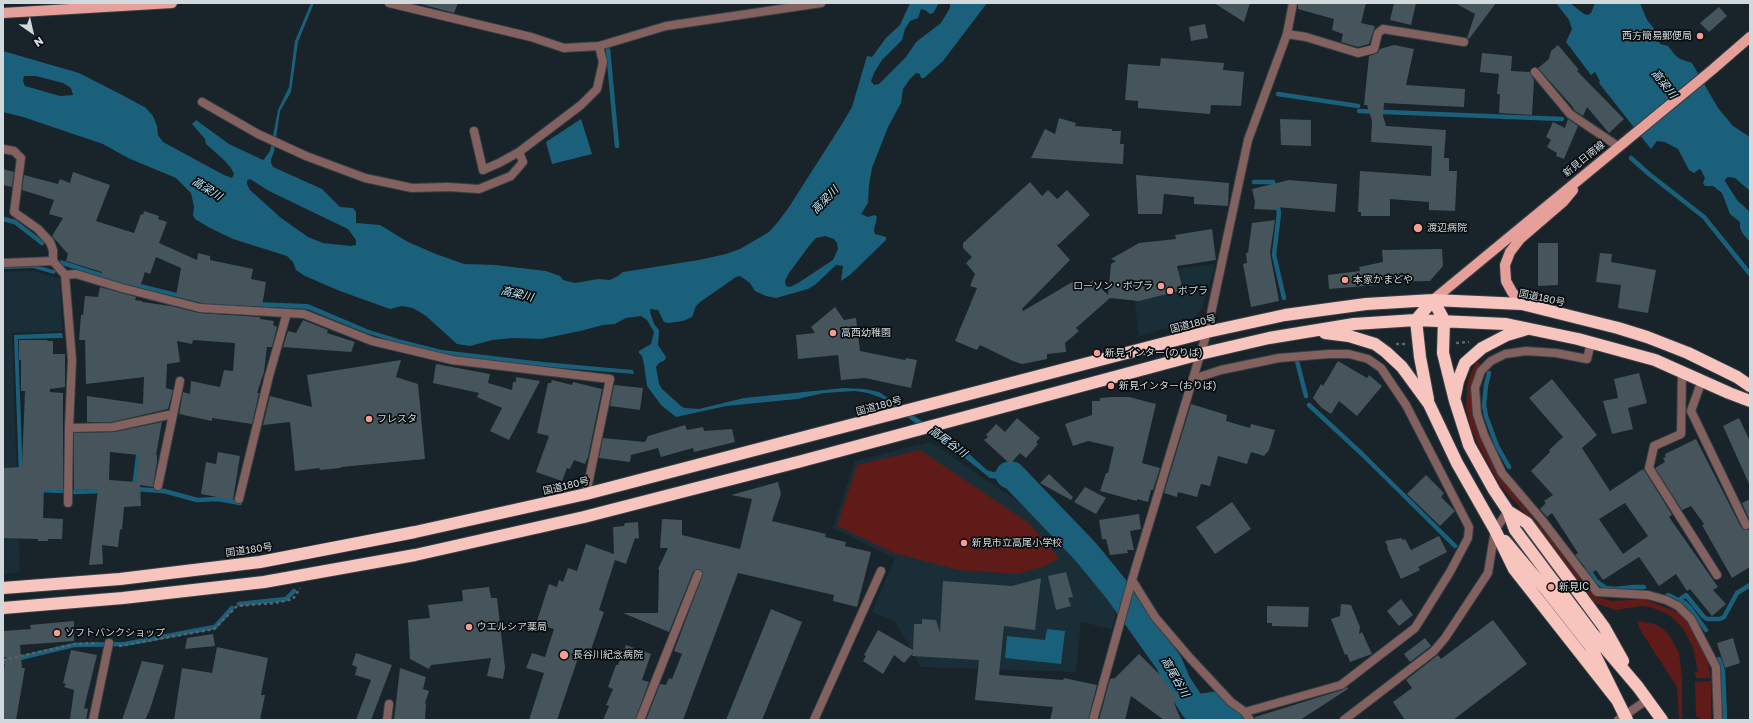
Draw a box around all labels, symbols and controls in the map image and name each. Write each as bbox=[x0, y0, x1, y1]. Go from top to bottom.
north arrow bbox=[12, 12, 52, 52]
place label: 西方簡易郵便局 bbox=[1622, 30, 1692, 42]
marker: 西方簡易郵便局 bbox=[1695, 31, 1705, 41]
text: N bbox=[32, 35, 46, 50]
water label: 高梁川 bbox=[1648, 67, 1680, 101]
street label: 新見日南線 bbox=[1561, 139, 1607, 179]
water label: 高梁川 bbox=[190, 175, 224, 203]
water label: 高梁川 bbox=[809, 184, 841, 216]
marker: 渡辺病院 bbox=[1412, 222, 1424, 234]
place label: 渡辺病院 bbox=[1427, 222, 1467, 234]
place label: 本家かまどや bbox=[1353, 274, 1413, 286]
marker: 本家かまどや bbox=[1340, 275, 1350, 285]
place label: ローソン・ポプラ bbox=[1073, 280, 1153, 292]
marker: ローソン・ポプラ bbox=[1156, 281, 1166, 291]
water label: 高梁川 bbox=[499, 284, 535, 304]
place label: ポプラ bbox=[1178, 285, 1208, 297]
marker: ポプラ bbox=[1165, 286, 1175, 296]
street label: 国道180号 bbox=[1518, 287, 1566, 309]
street label: 国道180号 bbox=[1169, 312, 1217, 336]
place label: 高西幼稚園 bbox=[841, 327, 891, 339]
marker: 高西幼稚園 bbox=[828, 328, 838, 338]
place label: 新見インター(のりば) bbox=[1105, 347, 1203, 359]
marker: 新見インター(のりば) bbox=[1092, 348, 1102, 358]
place label: 新見インター(おりば) bbox=[1119, 380, 1217, 392]
marker: 新見インター(おりば) bbox=[1106, 381, 1116, 391]
street label: 国道180号 bbox=[855, 394, 903, 418]
place label: フレスタ bbox=[377, 413, 417, 425]
marker: フレスタ bbox=[364, 414, 374, 424]
water label: 高尾谷川 bbox=[926, 424, 970, 460]
street label: 国道180号 bbox=[542, 475, 590, 497]
place label: 新見市立高尾小学校 bbox=[972, 537, 1062, 549]
marker: 新見市立高尾小学校 bbox=[959, 538, 969, 548]
street label: 国道180号 bbox=[225, 541, 273, 559]
place label: 新見IC bbox=[1559, 581, 1589, 593]
marker: 新見IC bbox=[1546, 582, 1556, 592]
place label: ウエルシア薬局 bbox=[477, 621, 547, 633]
marker: ウエルシア薬局 bbox=[464, 622, 474, 632]
place label: ソフトバンクショップ bbox=[65, 627, 165, 639]
marker: ソフトバンクショップ bbox=[52, 628, 62, 638]
marker: 長谷川紀念病院 bbox=[558, 649, 570, 661]
place label: 長谷川紀念病院 bbox=[573, 649, 643, 661]
water label: 高尾谷川 bbox=[1158, 655, 1192, 699]

